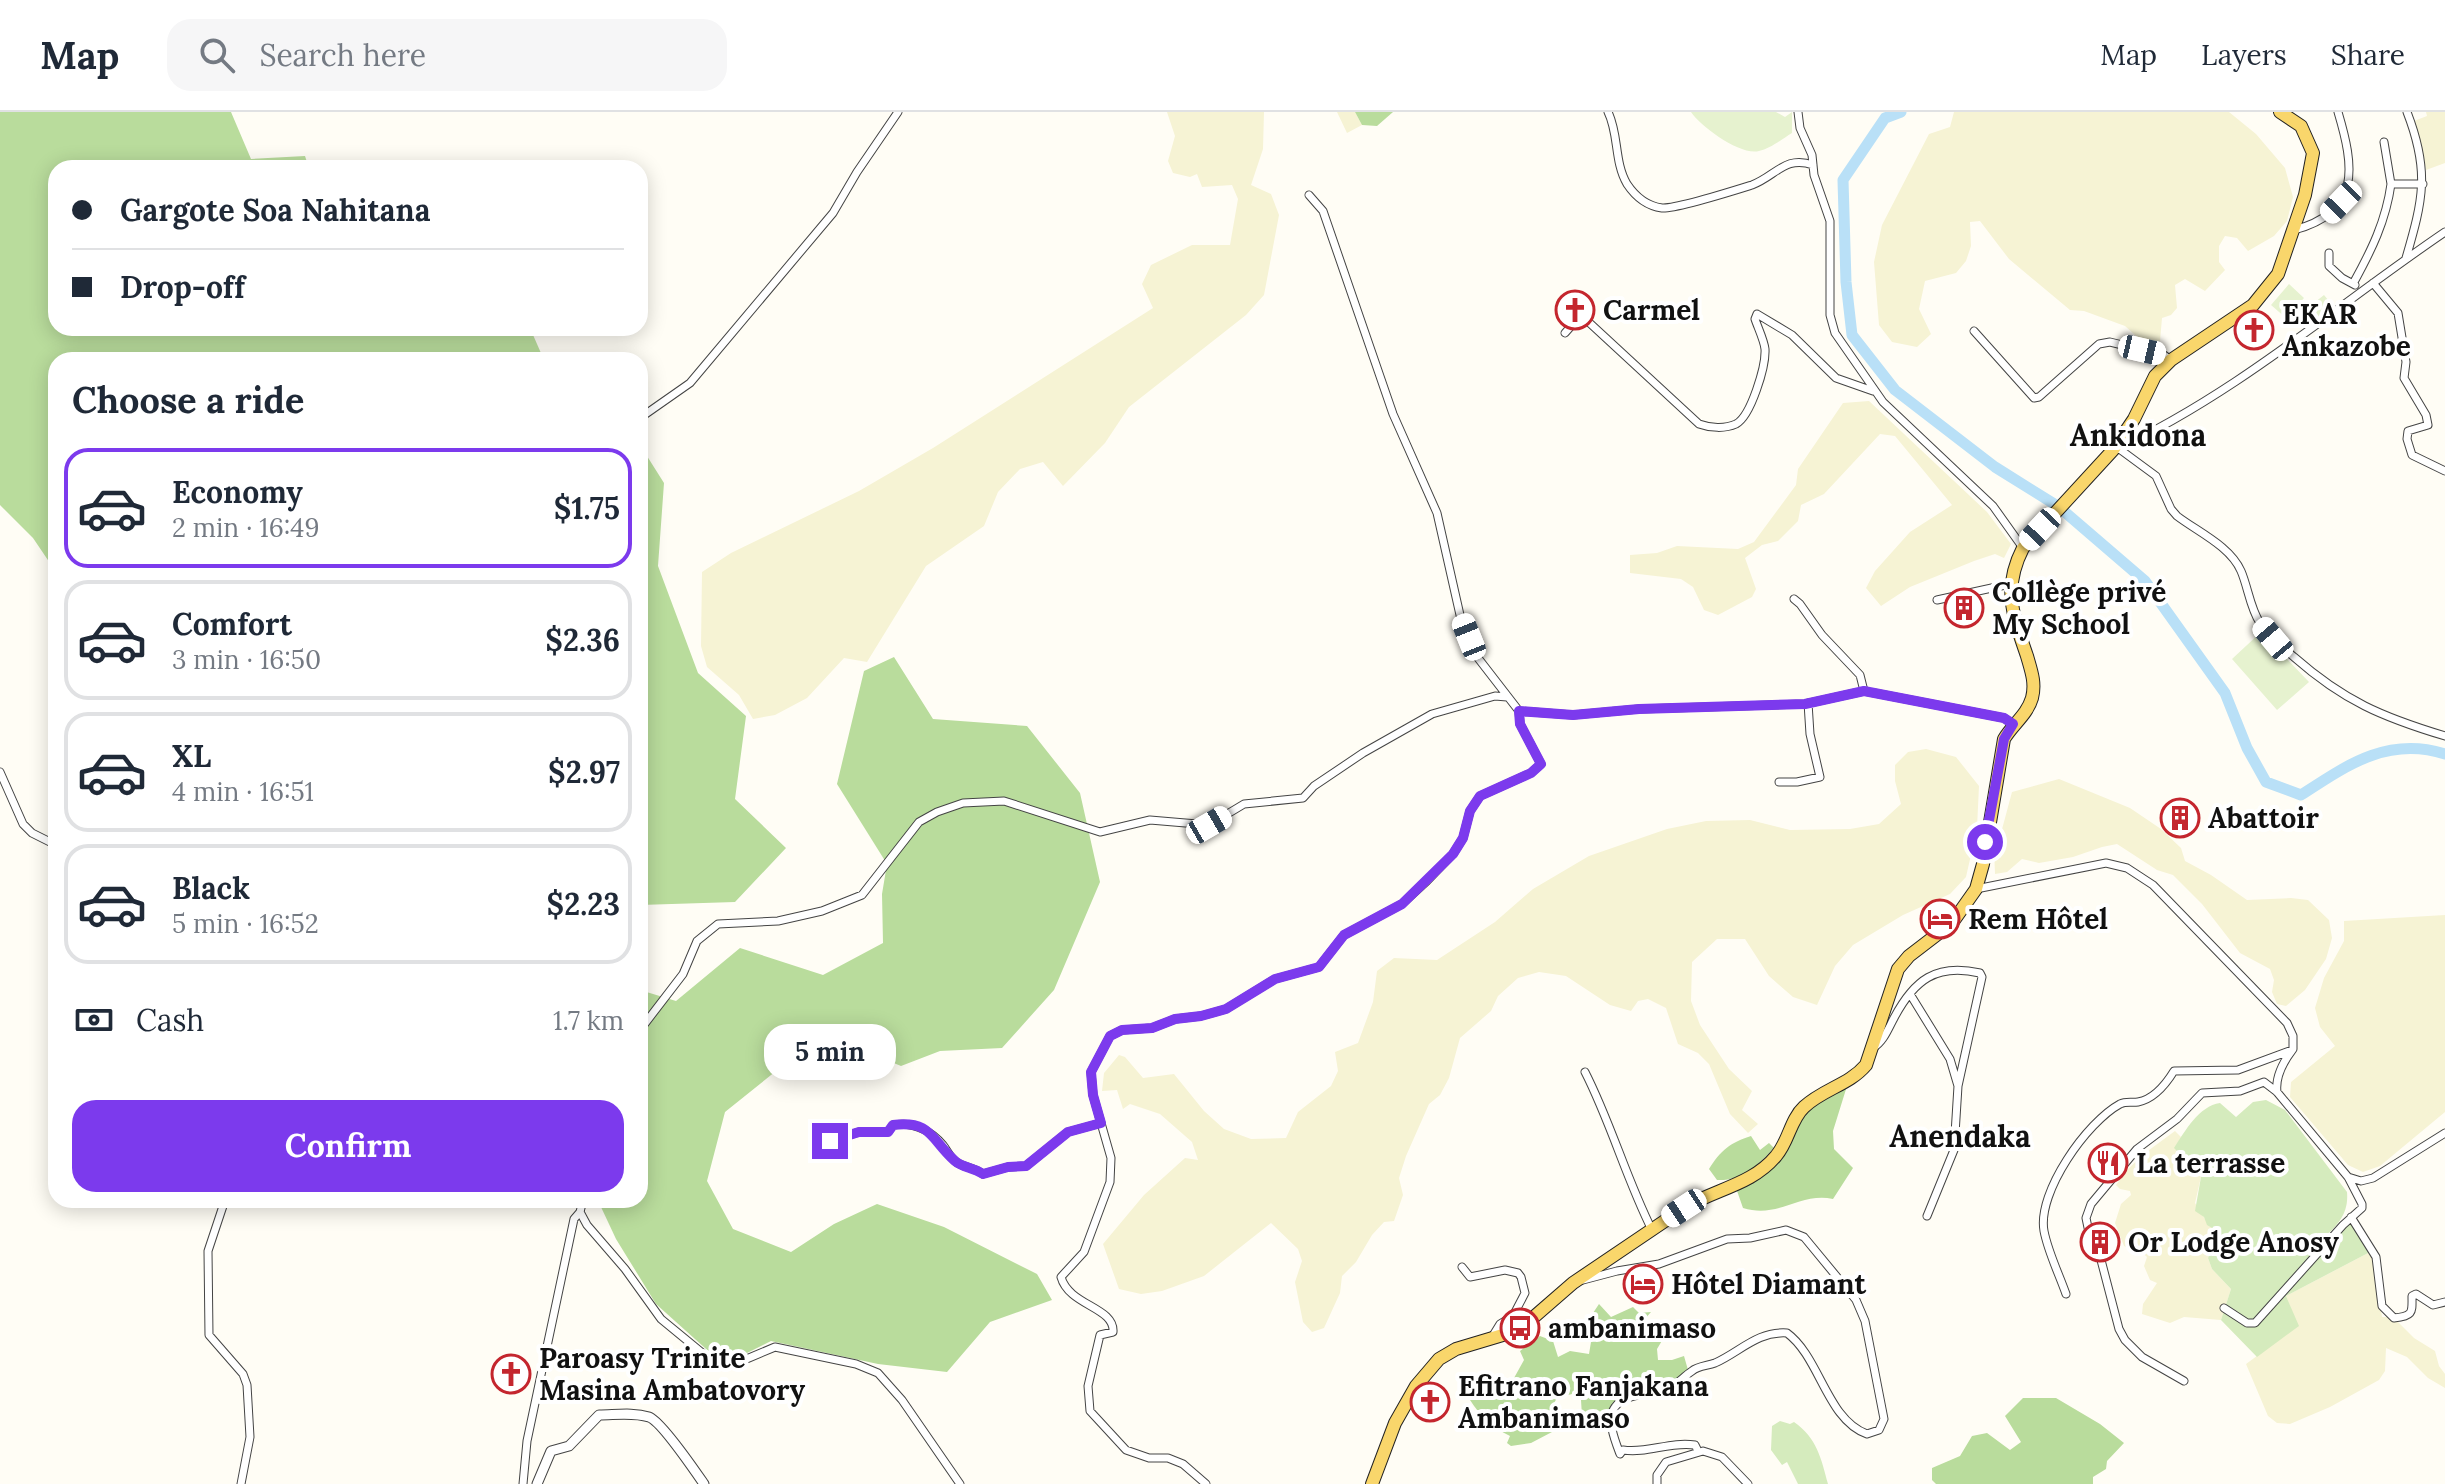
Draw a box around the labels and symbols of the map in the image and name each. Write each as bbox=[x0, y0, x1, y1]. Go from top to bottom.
car bbox=[2316, 176, 2366, 228]
church icon: Carmel bbox=[1554, 289, 1596, 331]
place label: Carmel bbox=[1603, 292, 1700, 328]
place label: EKAR Ankazobe bbox=[2282, 296, 2411, 364]
church icon: EKAR Ankazobe bbox=[2233, 309, 2275, 351]
car bbox=[2116, 333, 2168, 367]
district label: Ankidona bbox=[2070, 416, 2206, 454]
car bbox=[2015, 503, 2065, 555]
place label: Collège privé My School bbox=[1992, 574, 2166, 642]
building icon: Collège privé My School bbox=[1943, 587, 1985, 629]
car bbox=[1449, 610, 1489, 664]
car bbox=[2248, 613, 2298, 665]
building icon: Abattoir bbox=[2159, 797, 2201, 839]
place label: Abattoir bbox=[2208, 800, 2319, 836]
car bbox=[1182, 803, 1236, 847]
route start bbox=[1967, 824, 2003, 860]
hotel icon: Rem Hôtel bbox=[1919, 898, 1961, 940]
place label: Rem Hôtel bbox=[1968, 901, 2108, 937]
callout: 5 min bbox=[764, 1025, 896, 1081]
district label: Anendaka bbox=[1889, 1117, 2031, 1155]
route end bbox=[812, 1123, 848, 1159]
restaurant icon: La terrasse bbox=[2087, 1142, 2129, 1184]
place label: La terrasse bbox=[2136, 1145, 2285, 1181]
car bbox=[1657, 1185, 1711, 1231]
building icon: Or Lodge Anosy bbox=[2079, 1221, 2121, 1263]
place label: Or Lodge Anosy bbox=[2128, 1224, 2339, 1260]
hotel icon: Hôtel Diamant bbox=[1622, 1263, 1664, 1305]
place label: Hôtel Diamant bbox=[1671, 1266, 1867, 1302]
bus stop icon: ambanimaso bbox=[1499, 1307, 1541, 1349]
place label: ambanimaso bbox=[1548, 1310, 1716, 1346]
place label: Paroasy Trinite Masina Ambatovory bbox=[539, 1340, 806, 1408]
church icon: Paroasy Trinite Masina Ambatovory bbox=[490, 1353, 532, 1395]
place label: Efitrano Fanjakana Ambanimaso bbox=[1458, 1368, 1709, 1436]
church icon: Efitrano Fanjakana Ambanimaso bbox=[1409, 1381, 1451, 1423]

